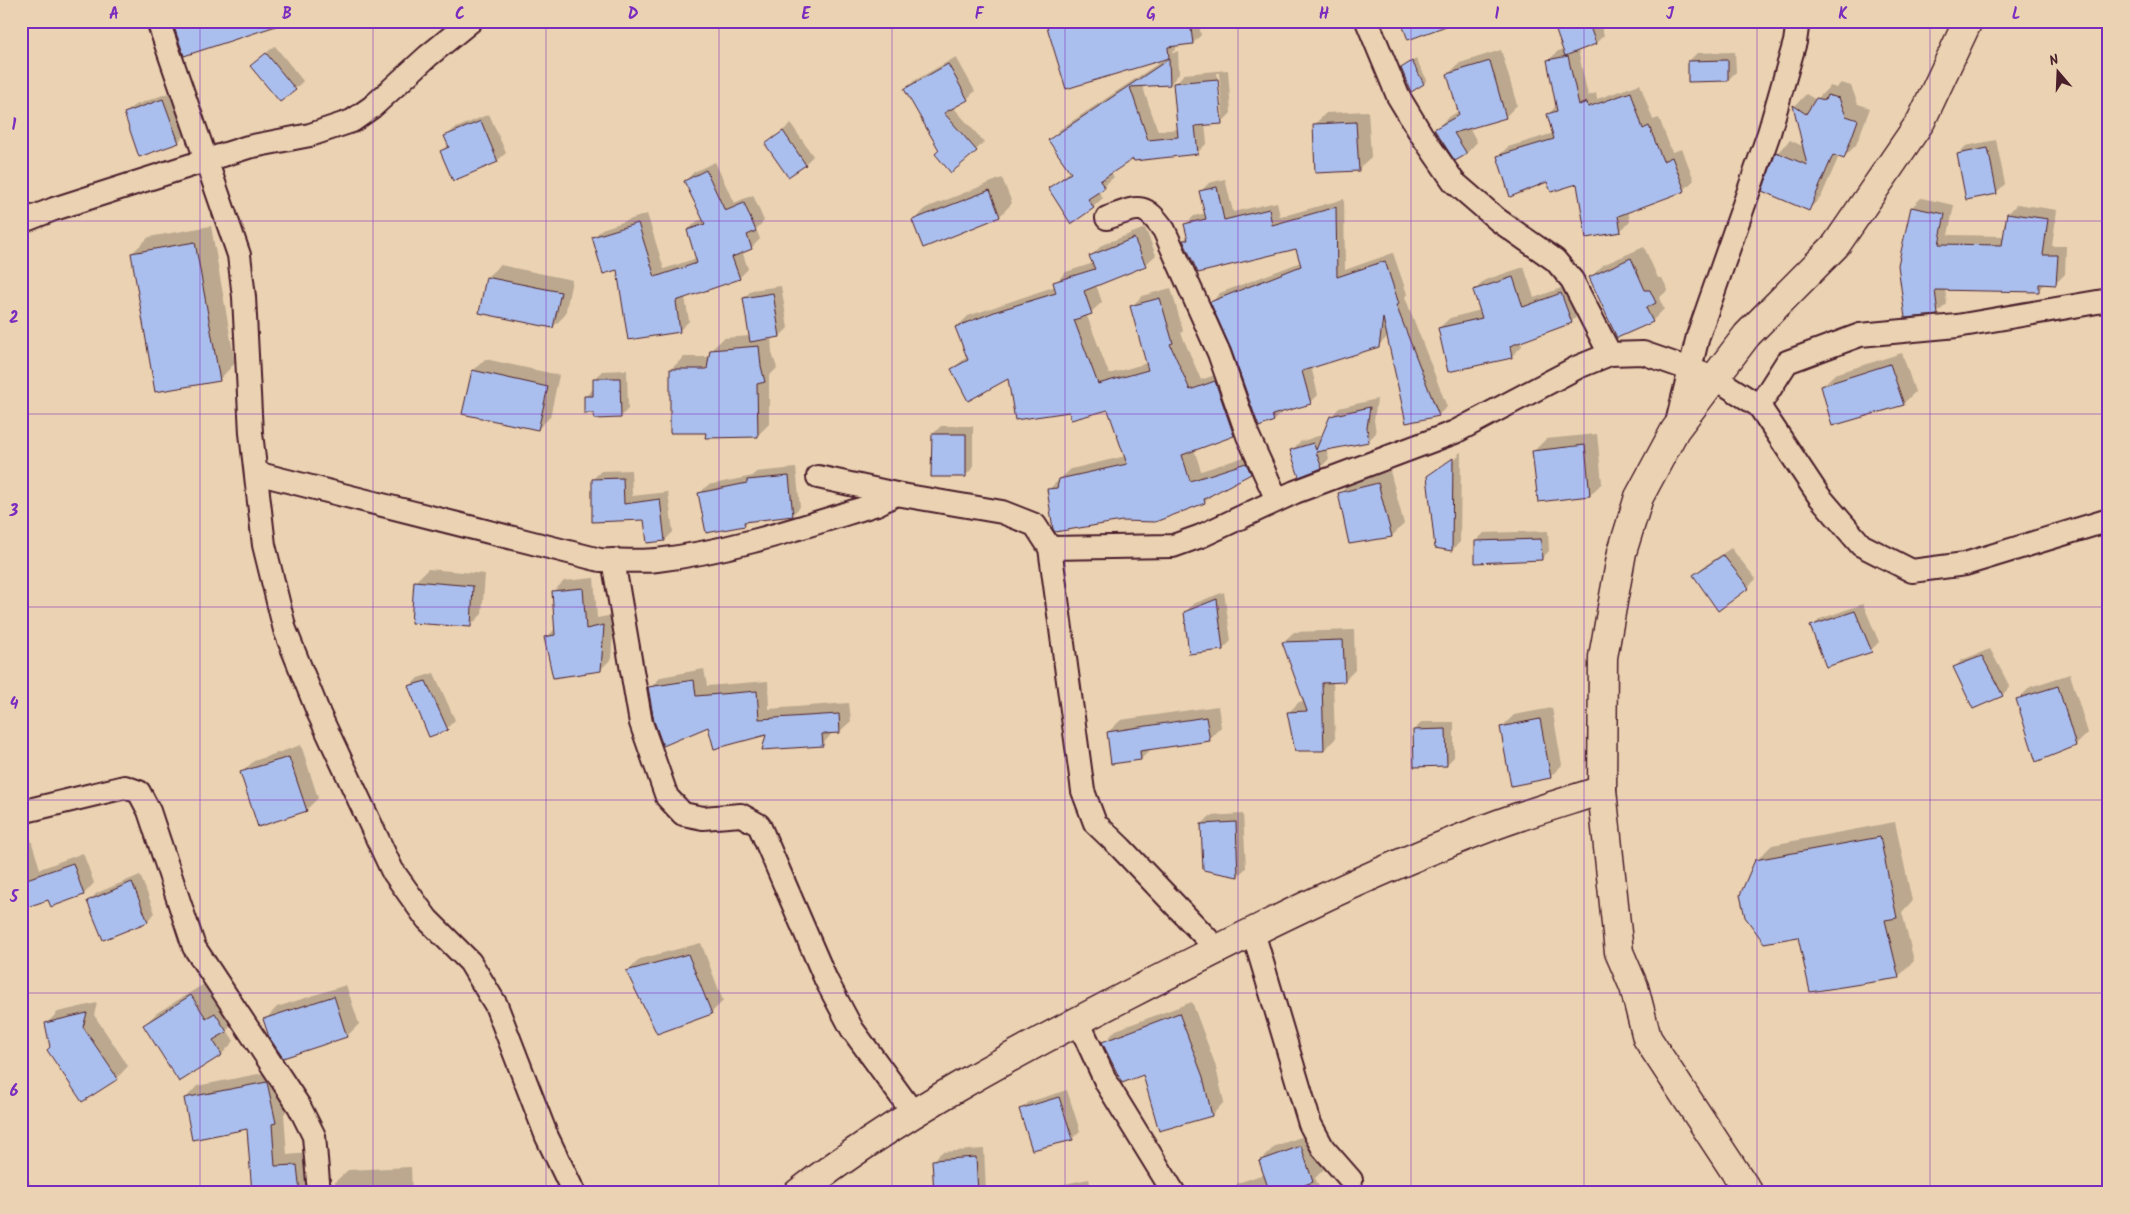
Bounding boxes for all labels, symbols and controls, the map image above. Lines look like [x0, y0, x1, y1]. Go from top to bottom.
text: A [109, 2, 119, 27]
text: B [282, 2, 292, 27]
text: C [455, 2, 465, 27]
text: D [628, 2, 639, 27]
text: E [802, 2, 812, 27]
text: F [975, 2, 985, 27]
text: G [1146, 2, 1156, 27]
text: H [1319, 2, 1329, 27]
text: I [1495, 2, 1500, 27]
text: J [1666, 2, 1675, 27]
text: K [1838, 2, 1848, 27]
text: L [2012, 2, 2020, 27]
north arrow [2032, 48, 2082, 98]
text: N [2046, 49, 2062, 72]
text: 1 [12, 113, 17, 138]
text: 2 [9, 306, 19, 331]
text: 3 [9, 499, 19, 524]
text: 4 [10, 692, 19, 717]
text: 5 [9, 885, 20, 910]
text: 6 [10, 1079, 19, 1104]

